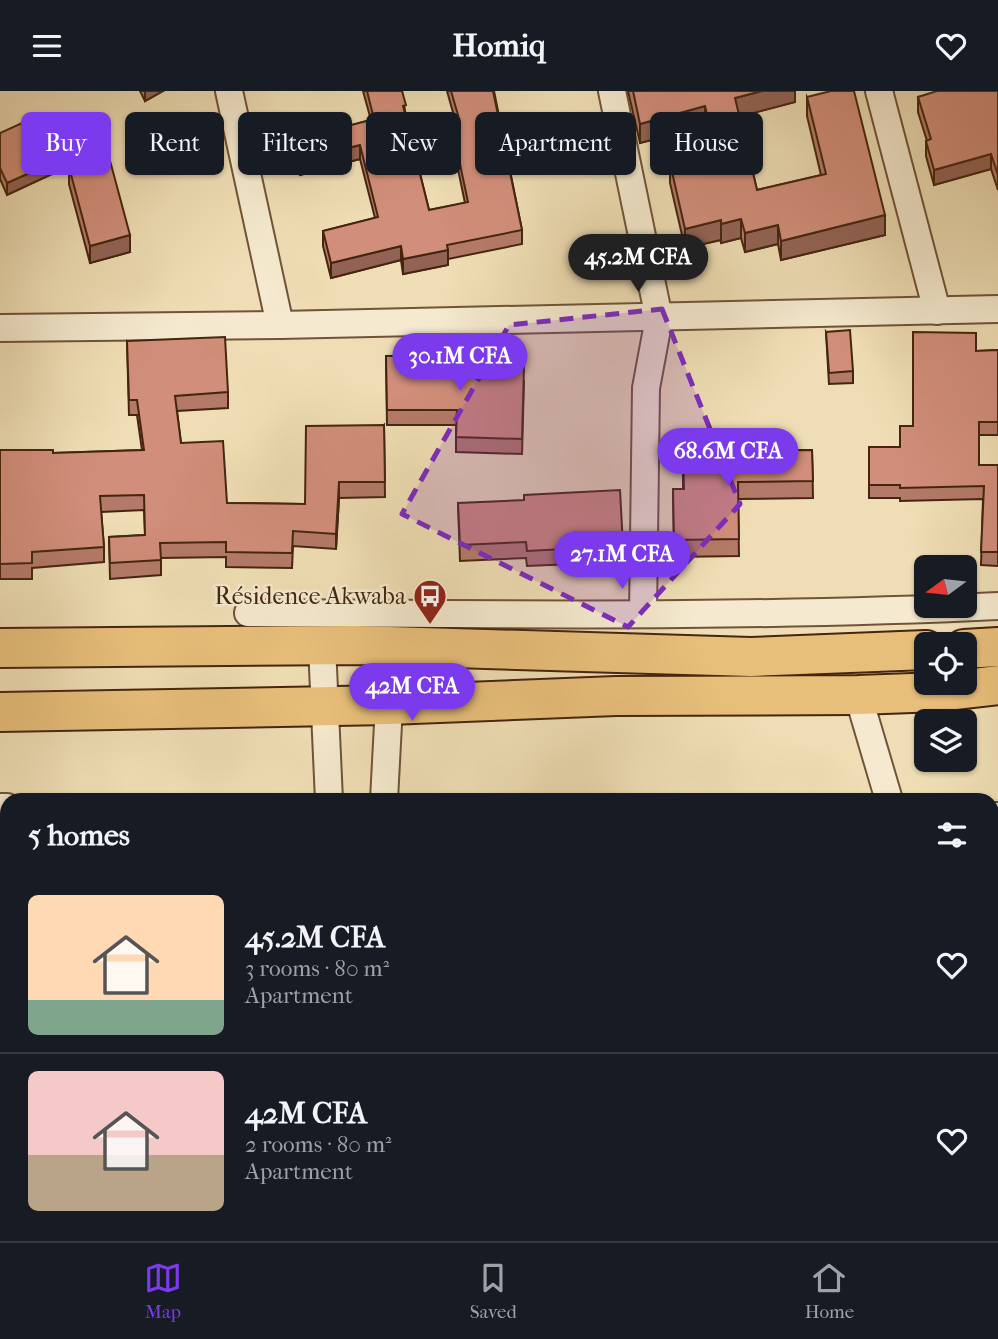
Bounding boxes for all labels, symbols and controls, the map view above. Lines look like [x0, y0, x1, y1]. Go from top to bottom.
icon: menu [28, 27, 66, 65]
text: Homiq [452, 27, 546, 64]
icon: heart [932, 27, 970, 65]
chip: Buy [21, 112, 111, 175]
chip: Rent [125, 112, 224, 175]
chip: Filters [238, 112, 352, 175]
chip: New [366, 112, 461, 175]
chip: Apartment [475, 112, 636, 175]
chip: House [650, 112, 763, 175]
pin: 45.2M CFA [558, 235, 718, 294]
text: 45.2M CFA [584, 243, 692, 270]
pin: 30.1M CFA [380, 334, 540, 393]
text: 30.1M CFA [408, 342, 512, 369]
pin: 68.6M CFA [648, 429, 808, 488]
text: 68.6M CFA [673, 437, 783, 464]
pin: 27.1M CFA [542, 531, 702, 591]
text: 27.1M CFA [570, 540, 674, 567]
north arrow [914, 555, 976, 618]
map controls [914, 555, 977, 772]
bus stop icon: Résidence Akwaba [411, 577, 449, 626]
place label: Résidence Akwaba [215, 582, 407, 610]
button: locate [914, 632, 977, 695]
pin: 42M CFA [347, 663, 477, 723]
text: 42M CFA [365, 672, 459, 699]
button: layers [914, 709, 977, 772]
icon: filters [933, 816, 971, 854]
text: 5 homes [28, 818, 130, 853]
text: 45.2M CFA [245, 920, 385, 955]
icon: home [84, 923, 168, 1007]
icon: heart [933, 946, 971, 984]
text: 3 rooms · 80 m² [245, 955, 389, 982]
text: Apartment [245, 982, 353, 1009]
text: 42M CFA [245, 1096, 367, 1131]
icon: home [84, 1099, 168, 1183]
icon: heart [933, 1122, 971, 1160]
text: 2 rooms · 80 m² [245, 1131, 392, 1158]
text: Apartment [245, 1158, 353, 1185]
tab: Map [144, 1259, 182, 1323]
tab: Saved [470, 1259, 517, 1323]
tab: Home [805, 1259, 854, 1323]

